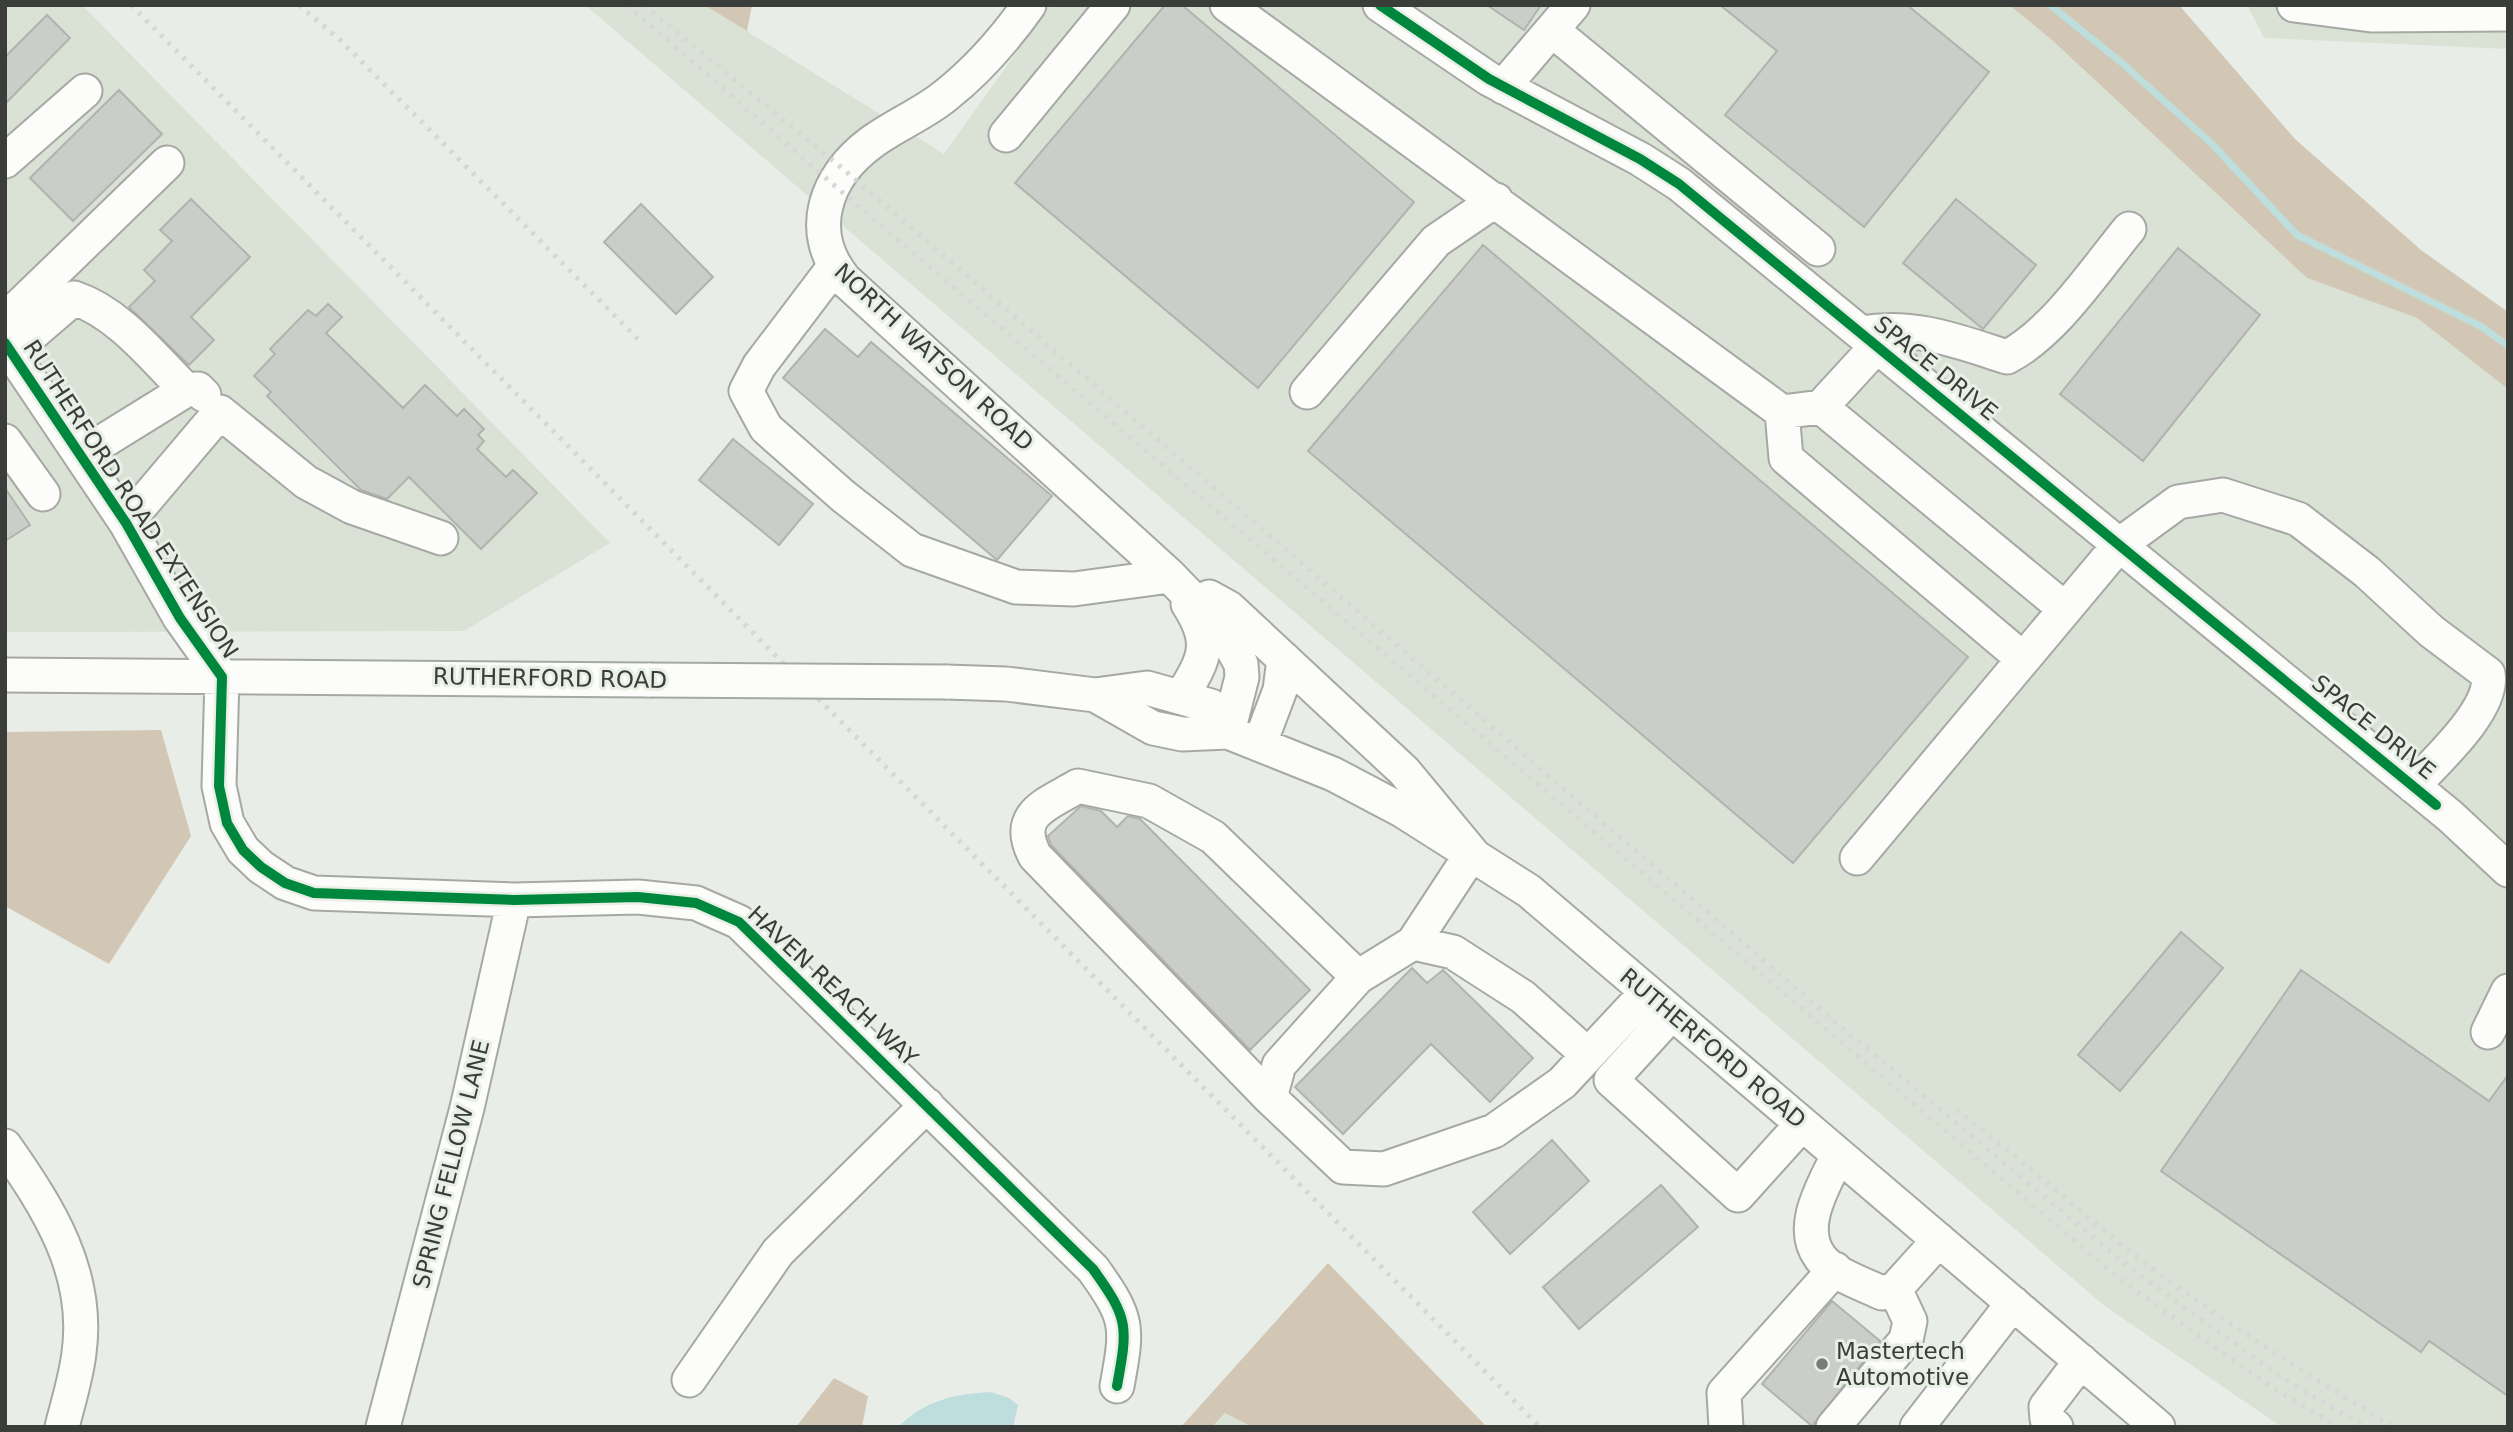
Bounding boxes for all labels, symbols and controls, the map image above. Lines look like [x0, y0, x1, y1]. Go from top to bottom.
street label: NORTH WATSON ROAD [829, 258, 1039, 456]
street label: SPACE DRIVE [1869, 310, 2003, 426]
street label: RUTHERFORD ROAD EXTENSION [18, 335, 244, 663]
street label: RUTHERFORD ROAD [433, 663, 667, 693]
street label: SPACE DRIVE [2307, 669, 2441, 785]
street label: HAVEN REACH WAY [743, 901, 924, 1072]
street label: RUTHERFORD ROAD [1615, 963, 1811, 1133]
street label: SPRING FELLOW LANE [408, 1037, 494, 1291]
place label: Mastertech Automotive [1836, 1338, 1969, 1390]
marker: Mastertech Automotive [1814, 1356, 1830, 1372]

